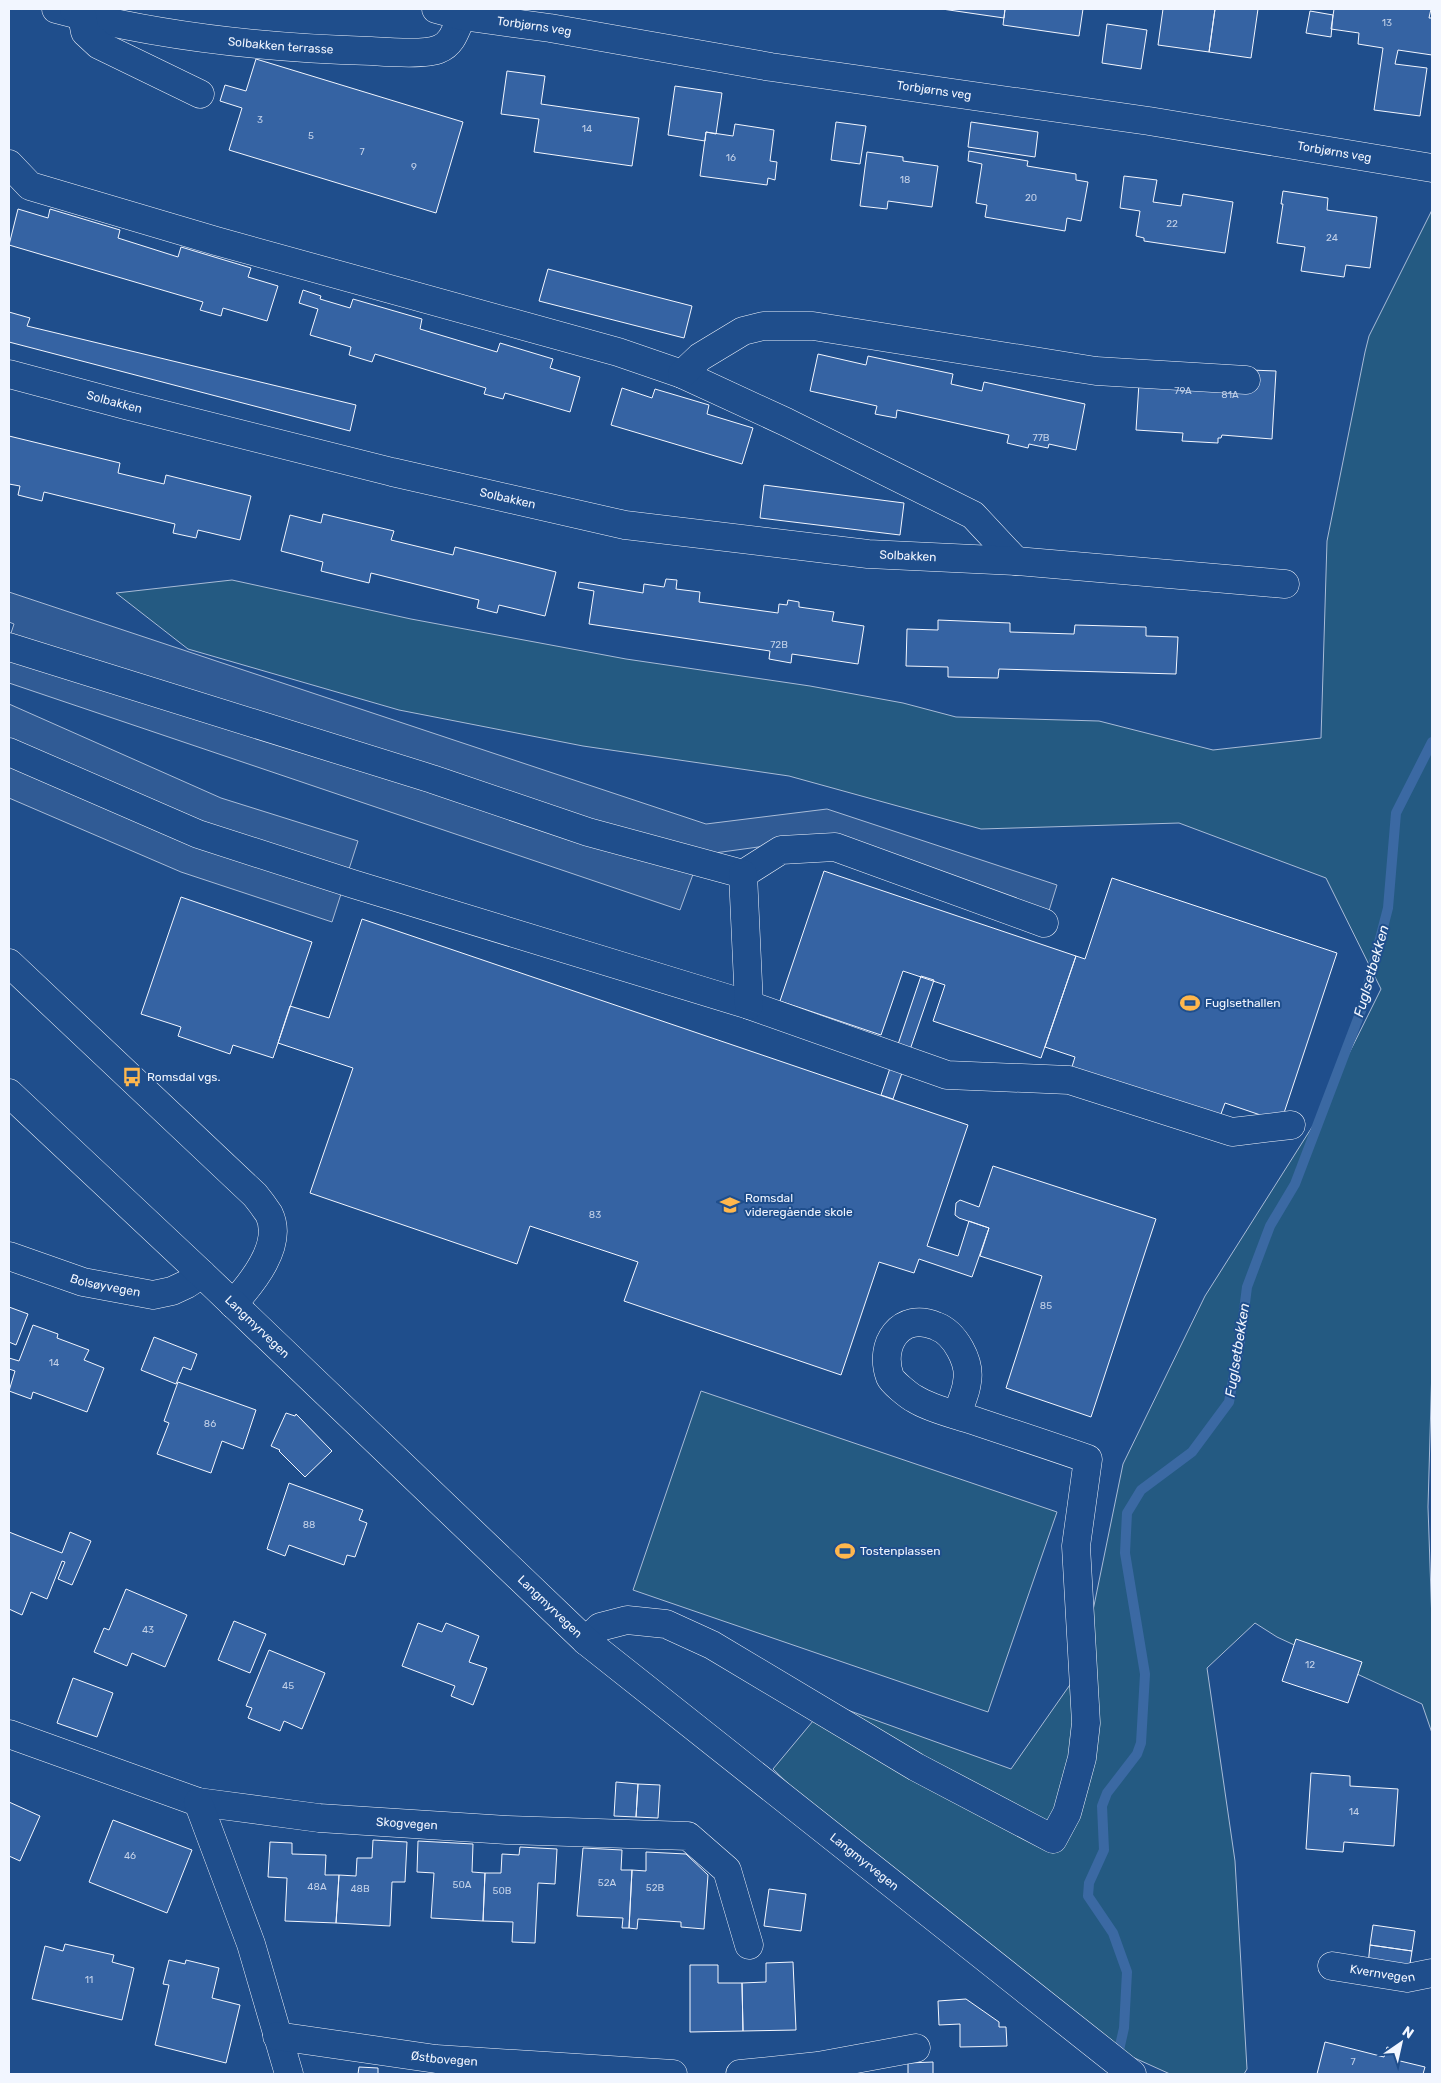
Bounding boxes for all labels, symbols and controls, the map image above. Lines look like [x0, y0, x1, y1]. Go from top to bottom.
street label: Torbjørns veg [496, 14, 573, 39]
house number: 13 [1382, 17, 1392, 29]
street label: Solbakken terrasse [227, 34, 334, 57]
street label: Torbjørns veg [896, 78, 972, 103]
house number: 3 [257, 114, 263, 126]
house number: 14 [582, 123, 592, 135]
house number: 5 [308, 130, 314, 142]
street label: Torbjørns veg [1296, 139, 1373, 165]
house number: 7 [359, 146, 365, 158]
house number: 16 [726, 152, 736, 164]
house number: 9 [411, 161, 417, 173]
house number: 18 [900, 174, 910, 186]
house number: 20 [1025, 192, 1037, 204]
house number: 22 [1166, 218, 1178, 230]
house number: 24 [1326, 232, 1338, 244]
house number: 79A [1174, 385, 1192, 397]
street label: Solbakken [85, 388, 144, 416]
house number: 81A [1221, 389, 1239, 401]
house number: 77B [1033, 432, 1050, 444]
street label: Solbakken [478, 485, 537, 511]
street label: Solbakken [879, 548, 937, 564]
house number: 72B [770, 639, 788, 651]
water label: Fuglsetbekken [1350, 923, 1393, 1019]
sports icon: Fuglsethallen [1179, 992, 1201, 1014]
place label: Fuglsethallen [1205, 996, 1280, 1010]
bus stop icon: Romsdal vgs. [121, 1066, 143, 1088]
place label: Romsdal vgs. [147, 1070, 221, 1084]
place label: Romsdal videregående skole [745, 1191, 853, 1219]
school or university icon: Romsdal videregående skole [719, 1194, 741, 1216]
house number: 83 [589, 1209, 601, 1221]
street label: Bolsøyvegen [68, 1271, 142, 1300]
street label: Langmyrvegen [222, 1293, 292, 1361]
house number: 85 [1040, 1300, 1052, 1312]
water label: Fuglsetbekken [1222, 1302, 1253, 1398]
house number: 14 [49, 1357, 59, 1369]
house number: 86 [204, 1418, 216, 1430]
house number: 88 [303, 1519, 315, 1531]
sports icon: Tostenplassen [834, 1540, 856, 1562]
place label: Tostenplassen [860, 1544, 940, 1558]
street label: Langmyrvegen [515, 1573, 585, 1641]
house number: 43 [142, 1624, 154, 1636]
house number: 12 [1305, 1659, 1315, 1671]
house number: 45 [282, 1680, 294, 1692]
house number: 14 [1349, 1806, 1359, 1818]
street label: Skogvegen [376, 1815, 438, 1833]
street label: Langmyrvegen [827, 1830, 902, 1893]
house number: 46 [124, 1850, 136, 1862]
house number: 52A [598, 1877, 617, 1889]
house number: 50A [453, 1879, 472, 1891]
house number: 48A [307, 1881, 327, 1893]
house number: 52B [646, 1882, 665, 1894]
house number: 48B [350, 1883, 370, 1895]
house number: 50B [493, 1885, 512, 1897]
street label: Kvernvegen [1349, 1962, 1416, 1985]
house number: 11 [85, 1974, 93, 1986]
north arrow [1376, 2018, 1426, 2068]
text: N [1399, 2023, 1417, 2043]
street label: Østbovegen [410, 2048, 478, 2069]
house number: 7 [1350, 2056, 1356, 2068]

